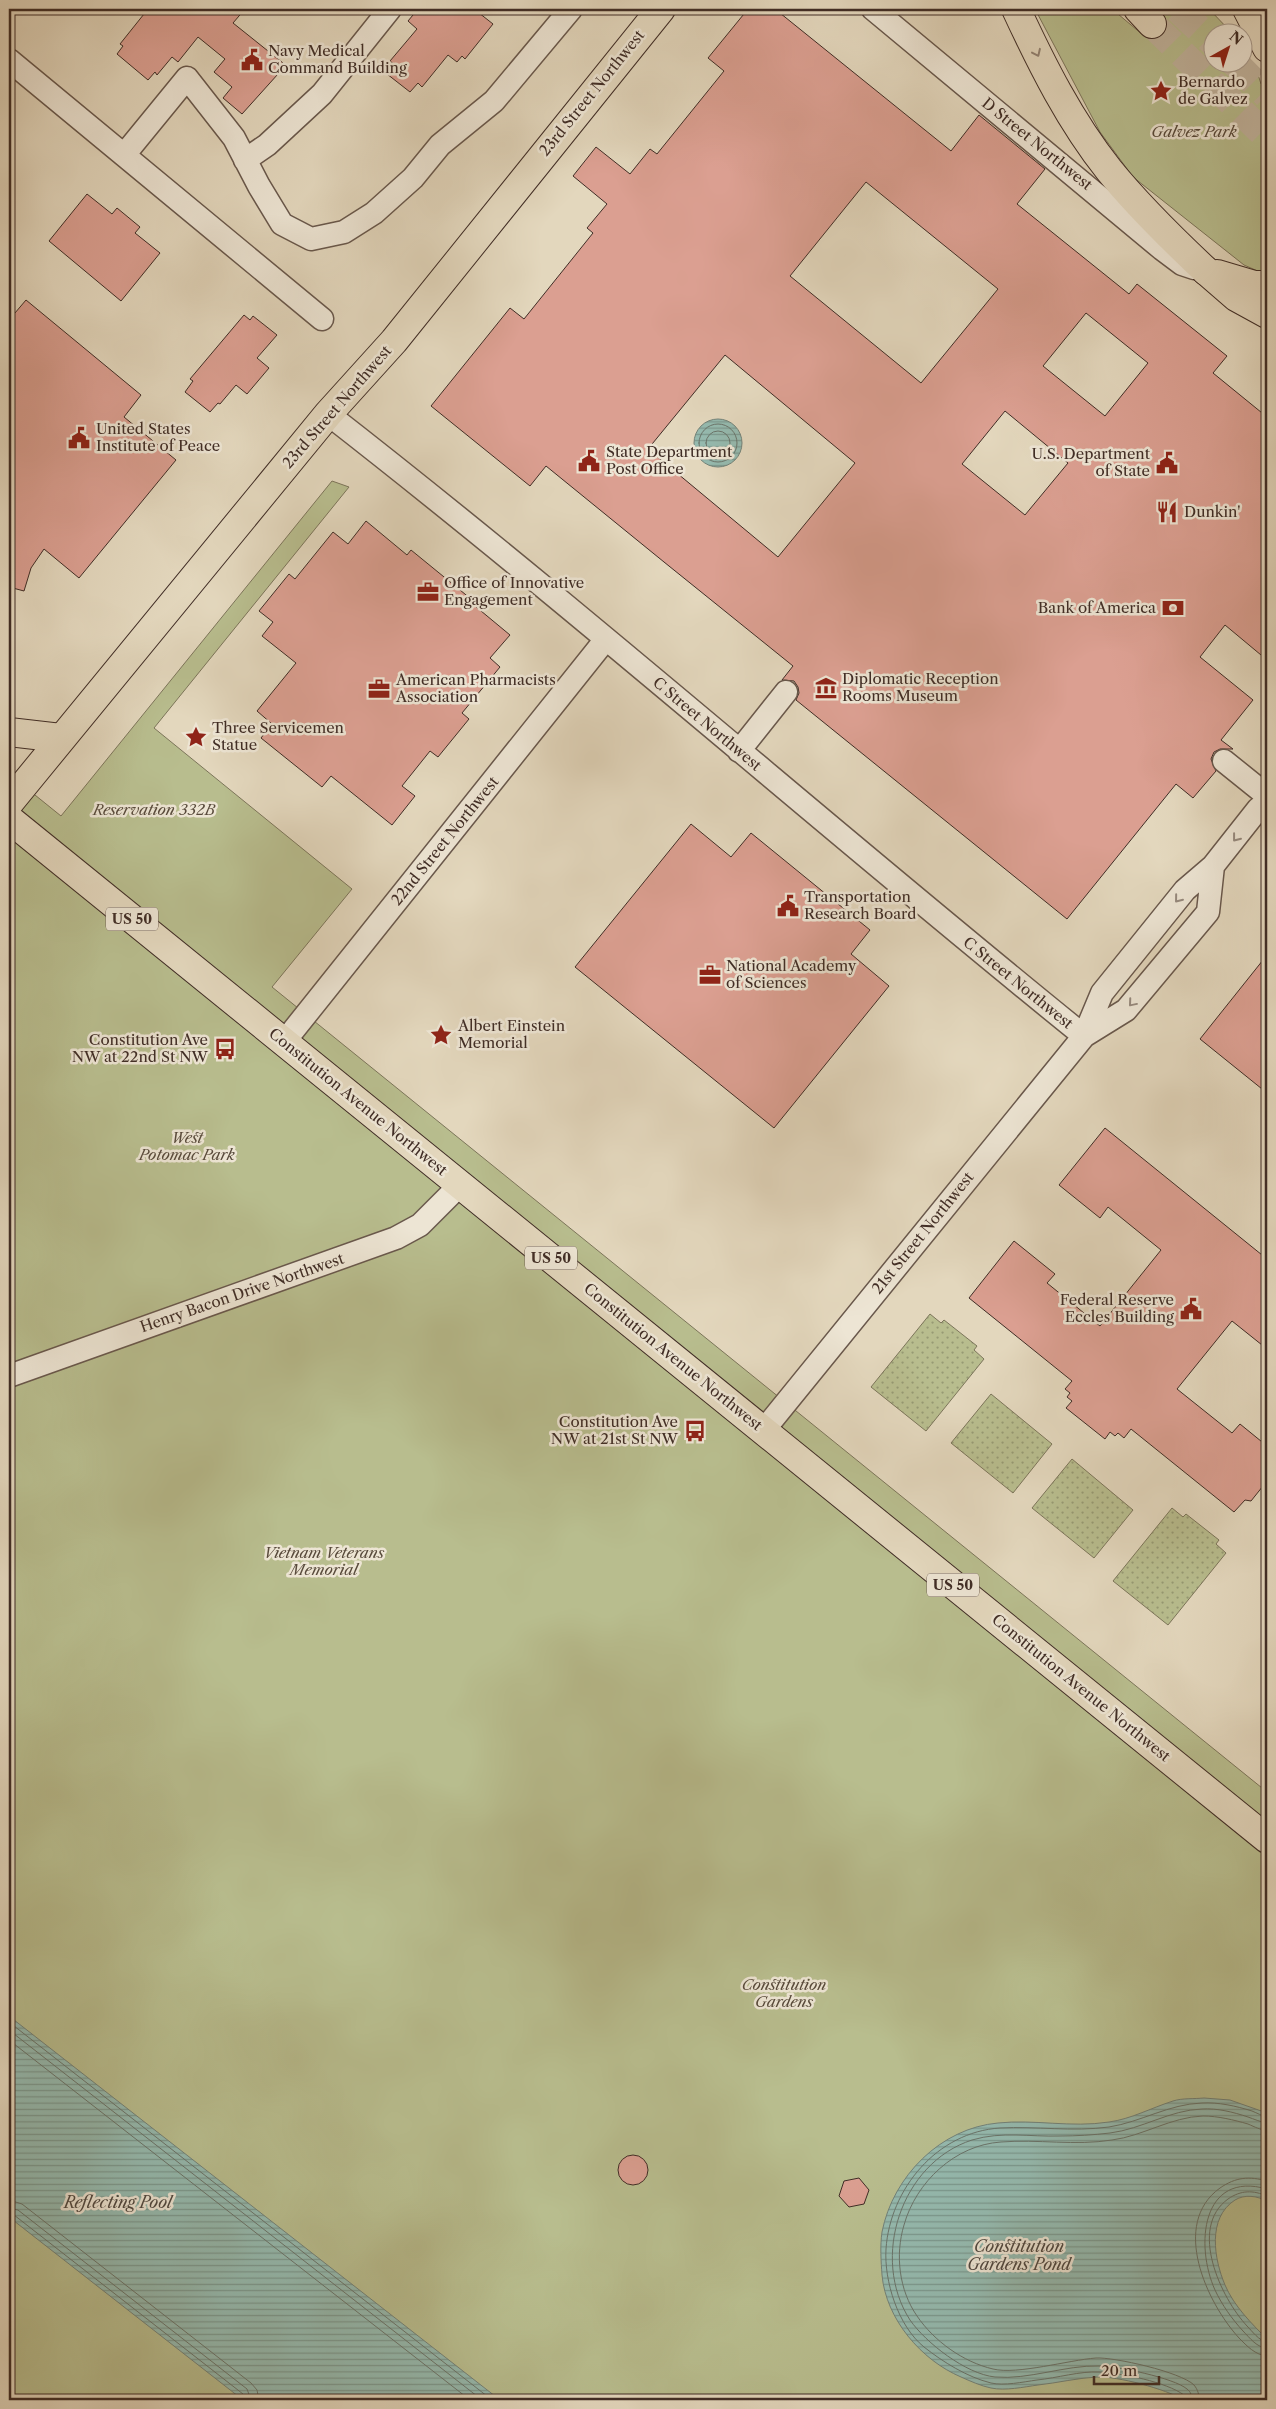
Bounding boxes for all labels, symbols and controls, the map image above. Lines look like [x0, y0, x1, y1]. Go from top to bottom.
north arrow [1204, 22, 1254, 72]
street label: 23rd Street Northwest [535, 25, 649, 160]
text: N [1226, 27, 1247, 49]
place label: Navy Medical Command Building [268, 41, 407, 77]
public building icon: Navy Medical Command Building [239, 47, 265, 73]
one-way arrow [1030, 48, 1041, 57]
place label: Bernardo de Galvez [1178, 72, 1248, 108]
place icon: Bernardo de Galvez [1148, 78, 1174, 104]
street label: D Street Northwest [978, 93, 1097, 194]
park label: Galvez Park [1151, 122, 1237, 141]
street label: 23rd Street Northwest [278, 341, 396, 472]
place label: United States Institute of Peace [96, 419, 220, 455]
public building icon: United States Institute of Peace [66, 425, 92, 451]
place label: State Department Post Office [606, 442, 733, 478]
place label: U.S. Department of State [1032, 444, 1151, 480]
public building icon: State Department Post Office [576, 448, 602, 474]
public building icon: U.S. Department of State [1154, 450, 1180, 476]
restaurant icon: Dunkin' [1154, 499, 1180, 525]
place label: Dunkin' [1184, 502, 1240, 521]
place label: Office of Innovative Engagement [444, 573, 584, 609]
office icon: Office of Innovative Engagement [415, 579, 441, 605]
bank icon: Bank of America [1160, 595, 1186, 621]
place label: Bank of America [1038, 598, 1156, 617]
place label: Diplomatic Reception Rooms Museum [842, 669, 999, 705]
place label: American Pharmacists Association [395, 670, 556, 706]
street label: C Street Northwest [649, 673, 766, 775]
museum icon: Diplomatic Reception Rooms Museum [813, 675, 839, 701]
office icon: American Pharmacists Association [366, 676, 392, 702]
place label: Three Servicemen Statue [212, 718, 345, 754]
place icon: Three Servicemen Statue [183, 724, 209, 750]
street label: 22nd Street Northwest [387, 772, 503, 909]
park label: Reservation 332B [92, 800, 216, 819]
one-way arrow [1233, 832, 1241, 841]
place label: Transportation Research Board [804, 887, 916, 923]
public building icon: Transportation Research Board [775, 893, 801, 919]
one-way arrow [1174, 894, 1183, 903]
road number: US 50 [106, 908, 158, 931]
street label: C Street Northwest [959, 932, 1078, 1033]
place label: National Academy of Sciences [726, 956, 857, 992]
office icon: National Academy of Sciences [697, 962, 723, 988]
one-way arrow [1130, 997, 1138, 1006]
place label: Albert Einstein Memorial [457, 1016, 566, 1052]
place icon: Albert Einstein Memorial [428, 1022, 454, 1048]
street label: Constitution Avenue Northwest [265, 1024, 452, 1180]
place label: Constitution Ave NW at 22nd St NW [72, 1030, 209, 1066]
bus stop icon: Constitution Ave NW at 22nd St NW [212, 1036, 238, 1062]
park label: West Potomac Park [138, 1128, 235, 1164]
street label: 21st Street Northwest [868, 1167, 978, 1297]
road number: US 50 [525, 1246, 577, 1270]
street label: Henry Bacon Drive Northwest [137, 1248, 347, 1336]
street label: Constitution Avenue Northwest [580, 1279, 767, 1435]
place label: Federal Reserve Eccles Building [1060, 1290, 1174, 1326]
public building icon: Federal Reserve Eccles Building [1178, 1296, 1204, 1322]
place label: Constitution Ave NW at 21st St NW [551, 1412, 679, 1448]
bus stop icon: Constitution Ave NW at 21st St NW [682, 1418, 708, 1444]
park label: Vietnam Veterans Memorial [264, 1543, 385, 1579]
road number: US 50 [927, 1574, 979, 1596]
street label: Constitution Avenue Northwest [988, 1610, 1175, 1766]
park label: Constitution Gardens [742, 1975, 826, 2011]
water label: Reflecting Pool [62, 2192, 174, 2212]
water label: Constitution Gardens Pond [967, 2236, 1072, 2274]
scale bar [1094, 2354, 1158, 2386]
text: 20 m [1101, 2361, 1137, 2380]

